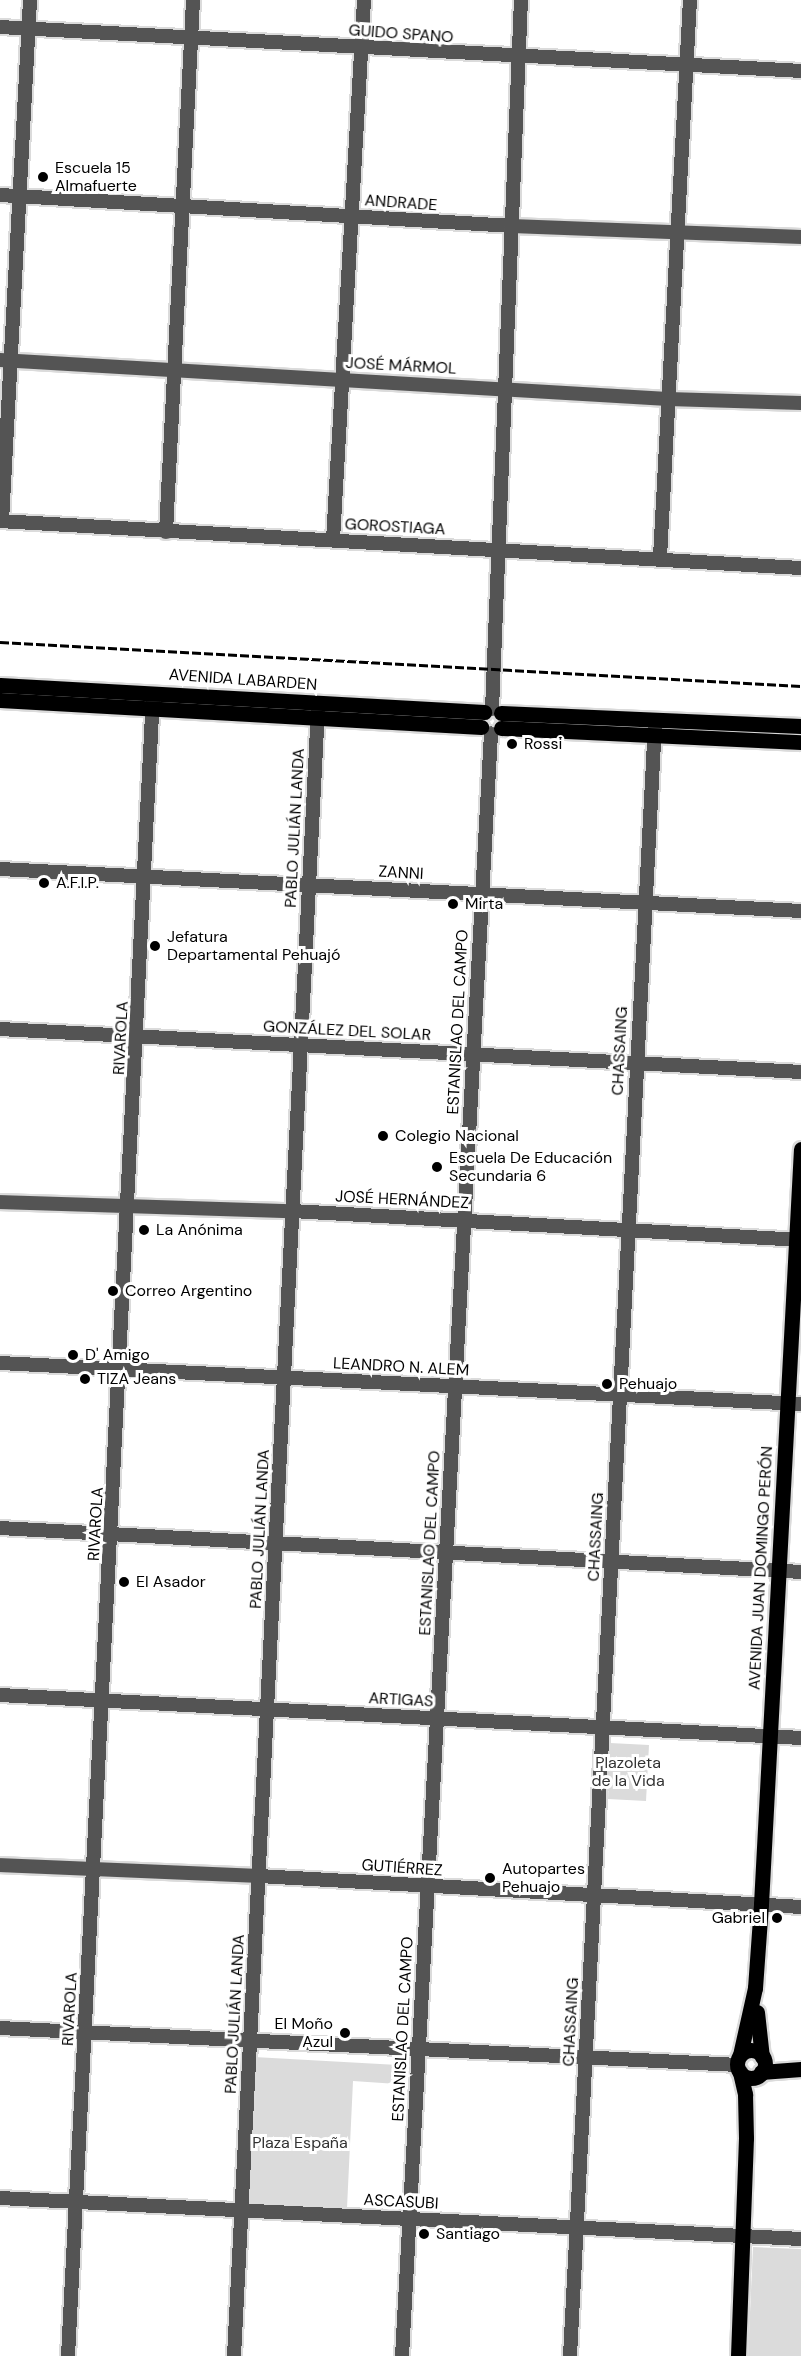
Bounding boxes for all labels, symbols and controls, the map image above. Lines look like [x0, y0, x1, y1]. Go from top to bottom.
street label: GUIDO SPANO [348, 21, 454, 47]
place label: Escuela 15 Almafuerte [55, 158, 137, 196]
marker: Escuela 15 Almafuerte [36, 170, 50, 184]
street label: ANDRADE [364, 191, 438, 215]
street label: JOSÉ MÁRMOL [345, 354, 457, 378]
street label: GOROSTIAGA [344, 515, 446, 539]
street label: AVENIDA LABARDEN [168, 665, 318, 695]
place label: Rossi [524, 734, 562, 754]
marker: Rossi [505, 737, 519, 751]
street label: PABLO JULIÁN LANDA [281, 748, 309, 908]
street label: ZANNI [378, 862, 424, 884]
place label: A.F.I.P. [56, 873, 99, 893]
marker: A.F.I.P. [37, 876, 51, 890]
place label: Mirta [465, 894, 503, 914]
marker: Mirta [446, 897, 460, 911]
place label: Jefatura Departamental Pehuajó [167, 927, 340, 965]
street label: ESTANISLAO DEL CAMPO [444, 929, 472, 1115]
marker: Jefatura Departamental Pehuajó [148, 939, 162, 953]
street label: RIVAROLA [109, 1001, 133, 1075]
street label: CHASSAING [608, 1006, 632, 1096]
street label: GONZÁLEZ DEL SOLAR [263, 1017, 431, 1045]
place label: Colegio Nacional [395, 1126, 519, 1146]
marker: Colegio Nacional [376, 1129, 390, 1143]
place label: Escuela De Educación Secundaria 6 [449, 1148, 612, 1186]
marker: Escuela De Educación Secundaria 6 [430, 1160, 444, 1174]
street label: JOSÉ HERNÁNDEZ [335, 1187, 469, 1213]
place label: La Anónima [156, 1220, 243, 1240]
marker: La Anónima [137, 1223, 151, 1237]
place label: Correo Argentino [125, 1281, 252, 1301]
marker: Correo Argentino [106, 1284, 120, 1298]
place label: D' Amigo [85, 1345, 150, 1365]
marker: D' Amigo [66, 1348, 80, 1362]
street label: LEANDRO N. ALEM [332, 1354, 470, 1380]
place label: TIZA Jeans [97, 1369, 176, 1389]
marker: TIZA Jeans [78, 1372, 92, 1386]
place label: Pehuajo [619, 1374, 677, 1394]
marker: Pehuajo [600, 1377, 614, 1391]
street label: AVENIDA JUAN DOMINGO PERÓN [745, 1445, 777, 1691]
street label: PABLO JULIÁN LANDA [246, 1449, 274, 1609]
street label: ESTANISLAO DEL CAMPO [416, 1450, 444, 1636]
street label: RIVAROLA [84, 1487, 108, 1561]
street label: CHASSAING [584, 1492, 608, 1582]
place label: El Asador [136, 1572, 206, 1592]
marker: El Asador [117, 1575, 131, 1589]
street label: ARTIGAS [368, 1689, 434, 1711]
park label: Plazoleta de la Vida [591, 1753, 665, 1791]
street label: GUTIÉRREZ [361, 1856, 443, 1880]
place label: Autopartes Pehuajo [502, 1859, 585, 1897]
marker: Autopartes Pehuajo [483, 1871, 497, 1885]
place label: Gabriel [712, 1908, 765, 1928]
marker: Gabriel [770, 1911, 784, 1925]
street label: PABLO JULIÁN LANDA [221, 1934, 249, 2094]
street label: ESTANISLAO DEL CAMPO [389, 1936, 417, 2122]
street label: RIVAROLA [58, 1972, 82, 2046]
street label: CHASSAING [559, 1977, 583, 2067]
place label: El Moño Azul [275, 2014, 333, 2052]
marker: El Moño Azul [338, 2026, 352, 2040]
park label: Plaza España [252, 2133, 348, 2153]
street label: ASCASUBI [363, 2190, 439, 2214]
place label: Santiago [436, 2224, 500, 2244]
marker: Santiago [417, 2227, 431, 2241]

